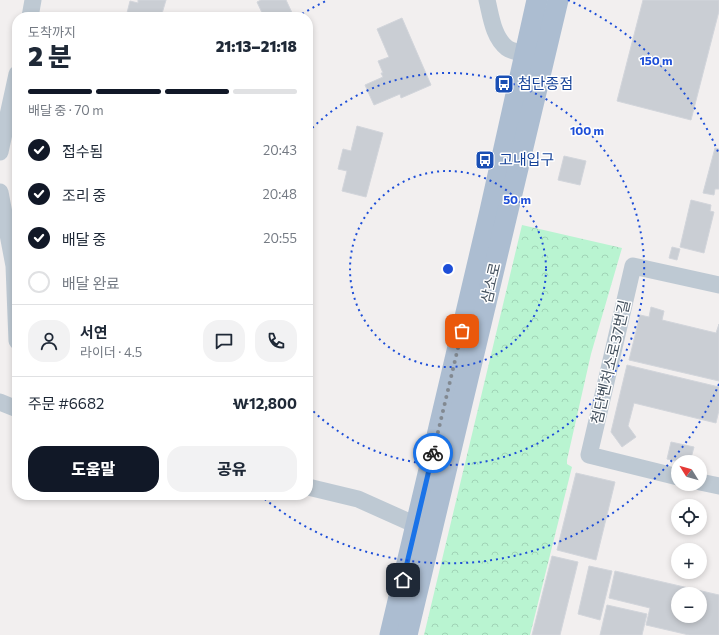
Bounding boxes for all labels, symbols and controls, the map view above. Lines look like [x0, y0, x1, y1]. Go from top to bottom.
text: 도착까지 [28, 24, 76, 40]
text: 21:13–21:18 [216, 37, 297, 55]
text: 2 분 [28, 40, 72, 71]
text: 150 m [639, 53, 673, 67]
bus stop icon: 첨단종점 [493, 73, 515, 95]
place label: 첨단종점 [518, 74, 573, 92]
text: 배달 중 · 70 m [28, 102, 104, 118]
text: 100 m [570, 123, 604, 137]
icon: check [28, 139, 50, 161]
text: 접수됨 [62, 142, 103, 160]
text: 20:43 [263, 142, 297, 158]
bus stop icon: 고내입구 [474, 149, 496, 171]
place label: 고내입구 [499, 150, 554, 168]
icon: check [28, 183, 50, 205]
text: 조리 중 [62, 186, 106, 204]
text: 20:48 [263, 186, 297, 202]
text: 50 m [503, 192, 531, 206]
icon: check [28, 227, 50, 249]
text: 배달 중 [62, 230, 106, 248]
text: 20:55 [263, 230, 297, 246]
street label: 삼소로 [477, 261, 503, 305]
centre of rings [441, 262, 455, 276]
text: 배달 완료 [62, 274, 120, 292]
street label: 첨단벤처소로37번길 [587, 298, 633, 426]
pin [445, 314, 479, 348]
button: person [28, 320, 70, 362]
button: chat [203, 320, 245, 362]
button: phone [255, 320, 297, 362]
icon: bag [451, 320, 473, 342]
text: 서연 [80, 323, 108, 341]
text: 라이더 · 4.5 [80, 344, 142, 360]
text: 주문 #6682 [28, 394, 104, 412]
text: ₩12,800 [233, 394, 297, 412]
courier [413, 433, 453, 473]
icon: bike [422, 442, 444, 464]
button: 도움말 [28, 446, 159, 492]
button: 공유 [167, 446, 297, 492]
north arrow [671, 455, 707, 491]
map controls [671, 455, 707, 623]
button: locate [671, 499, 707, 535]
button: + [671, 543, 707, 579]
pin [386, 563, 420, 597]
icon: home [392, 569, 414, 591]
button: − [671, 587, 707, 623]

